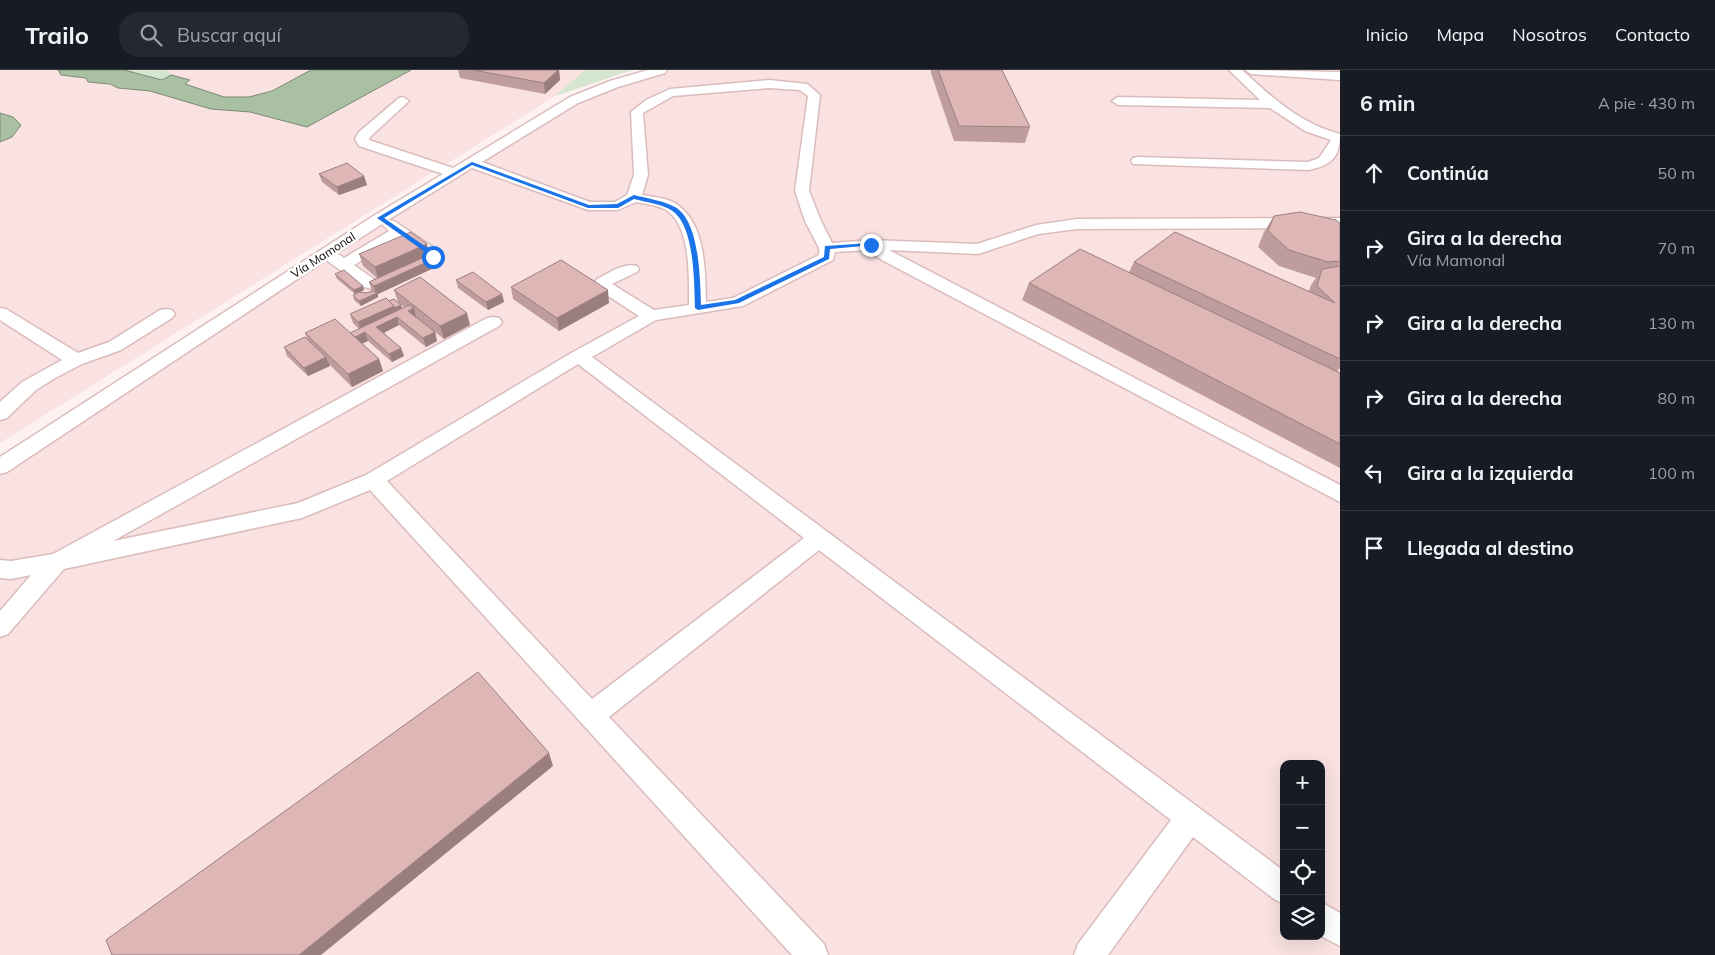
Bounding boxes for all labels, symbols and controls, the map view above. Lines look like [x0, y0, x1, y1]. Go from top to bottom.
search box [119, 12, 469, 57]
text: Trailo [25, 20, 89, 50]
icon: search [137, 21, 165, 49]
text: Buscar aquí [177, 23, 281, 47]
text: Inicio [1365, 23, 1408, 46]
text: Mapa [1436, 23, 1484, 46]
text: Nosotros [1512, 23, 1587, 46]
text: Contacto [1615, 23, 1690, 46]
text: 6 min [1360, 90, 1415, 116]
text: A pie · 430 m [1598, 93, 1695, 113]
icon: ahead [1360, 159, 1388, 187]
text: Continúa [1407, 161, 1489, 185]
text: 50 m [1658, 163, 1695, 183]
text: Gira a la derecha [1407, 226, 1562, 250]
street label: Vía Mamonal [288, 229, 358, 281]
route end [860, 234, 883, 257]
icon: right [1360, 234, 1388, 262]
text: 70 m [1658, 238, 1695, 258]
route start [422, 246, 445, 269]
text: Vía Mamonal [1407, 250, 1505, 270]
icon: right [1360, 309, 1388, 337]
text: Gira a la derecha [1407, 311, 1562, 335]
text: 130 m [1648, 313, 1695, 333]
icon: right [1360, 384, 1388, 412]
text: Gira a la derecha [1407, 386, 1562, 410]
text: 80 m [1658, 388, 1695, 408]
icon: left [1360, 459, 1388, 487]
text: Gira a la izquierda [1407, 461, 1573, 485]
text: 100 m [1648, 463, 1695, 483]
icon: arrive [1360, 534, 1388, 562]
text: Llegada al destino [1407, 536, 1574, 560]
map controls [1280, 760, 1325, 940]
button: + [1280, 760, 1325, 805]
button: − [1280, 805, 1325, 850]
button: locate [1280, 850, 1325, 895]
button: layers [1280, 895, 1325, 940]

